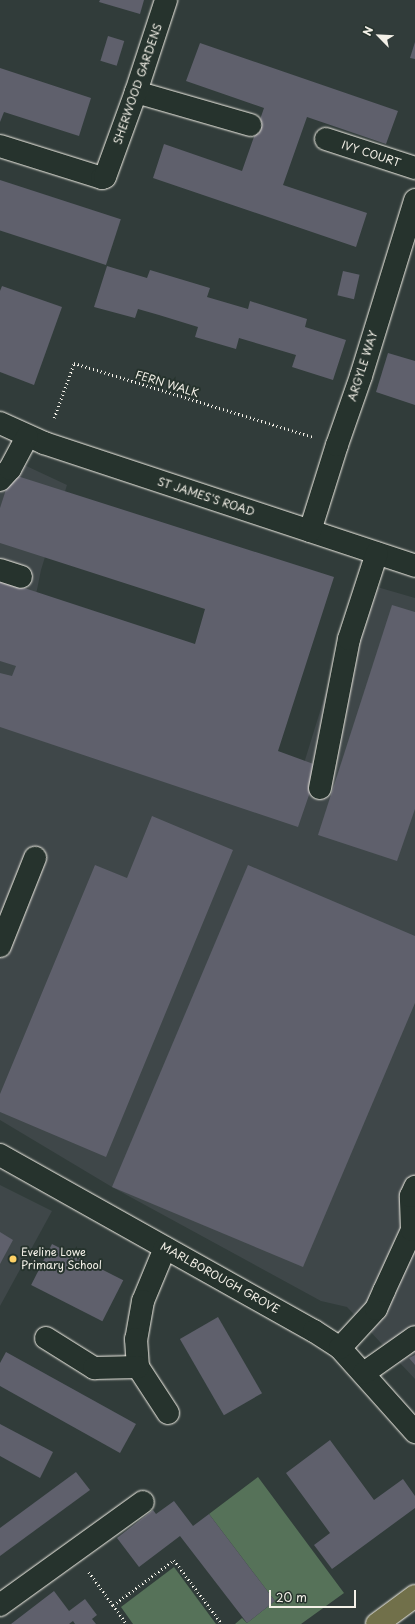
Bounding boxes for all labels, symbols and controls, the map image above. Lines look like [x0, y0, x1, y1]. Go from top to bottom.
north arrow [359, 16, 399, 56]
street label: SHERWOOD GARDENS [111, 22, 165, 146]
text: N [358, 23, 377, 38]
street label: IVY COURT [340, 138, 402, 170]
street label: ARGYLE WAY [345, 329, 381, 403]
street label: FERN WALK [133, 368, 201, 400]
street label: ST JAMES'S ROAD [155, 475, 257, 519]
street label: MARLBOROUGH GROVE [158, 1240, 282, 1316]
place label: Eveline Lowe Primary School [21, 1246, 102, 1272]
marker: Eveline Lowe Primary School [8, 1254, 18, 1264]
scale bar [271, 1582, 358, 1608]
text: 20 m [276, 1588, 307, 1606]

